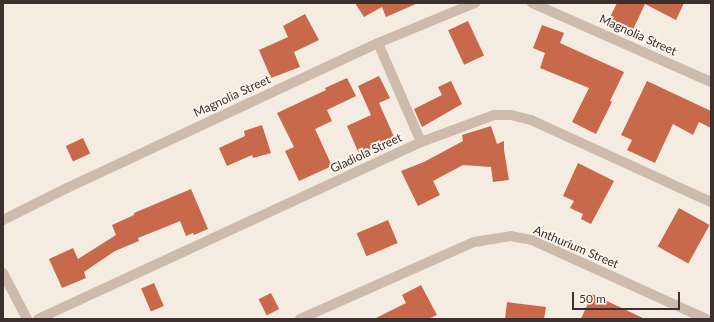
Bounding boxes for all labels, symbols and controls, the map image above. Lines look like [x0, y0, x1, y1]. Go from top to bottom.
street label: Magnolia Street [597, 12, 679, 58]
street label: Magnolia Street [191, 72, 273, 120]
street label: Gladiola Street [328, 130, 404, 176]
street label: Anthurium Street [531, 223, 621, 271]
scale bar [574, 284, 682, 310]
text: 50 m [579, 291, 606, 306]

